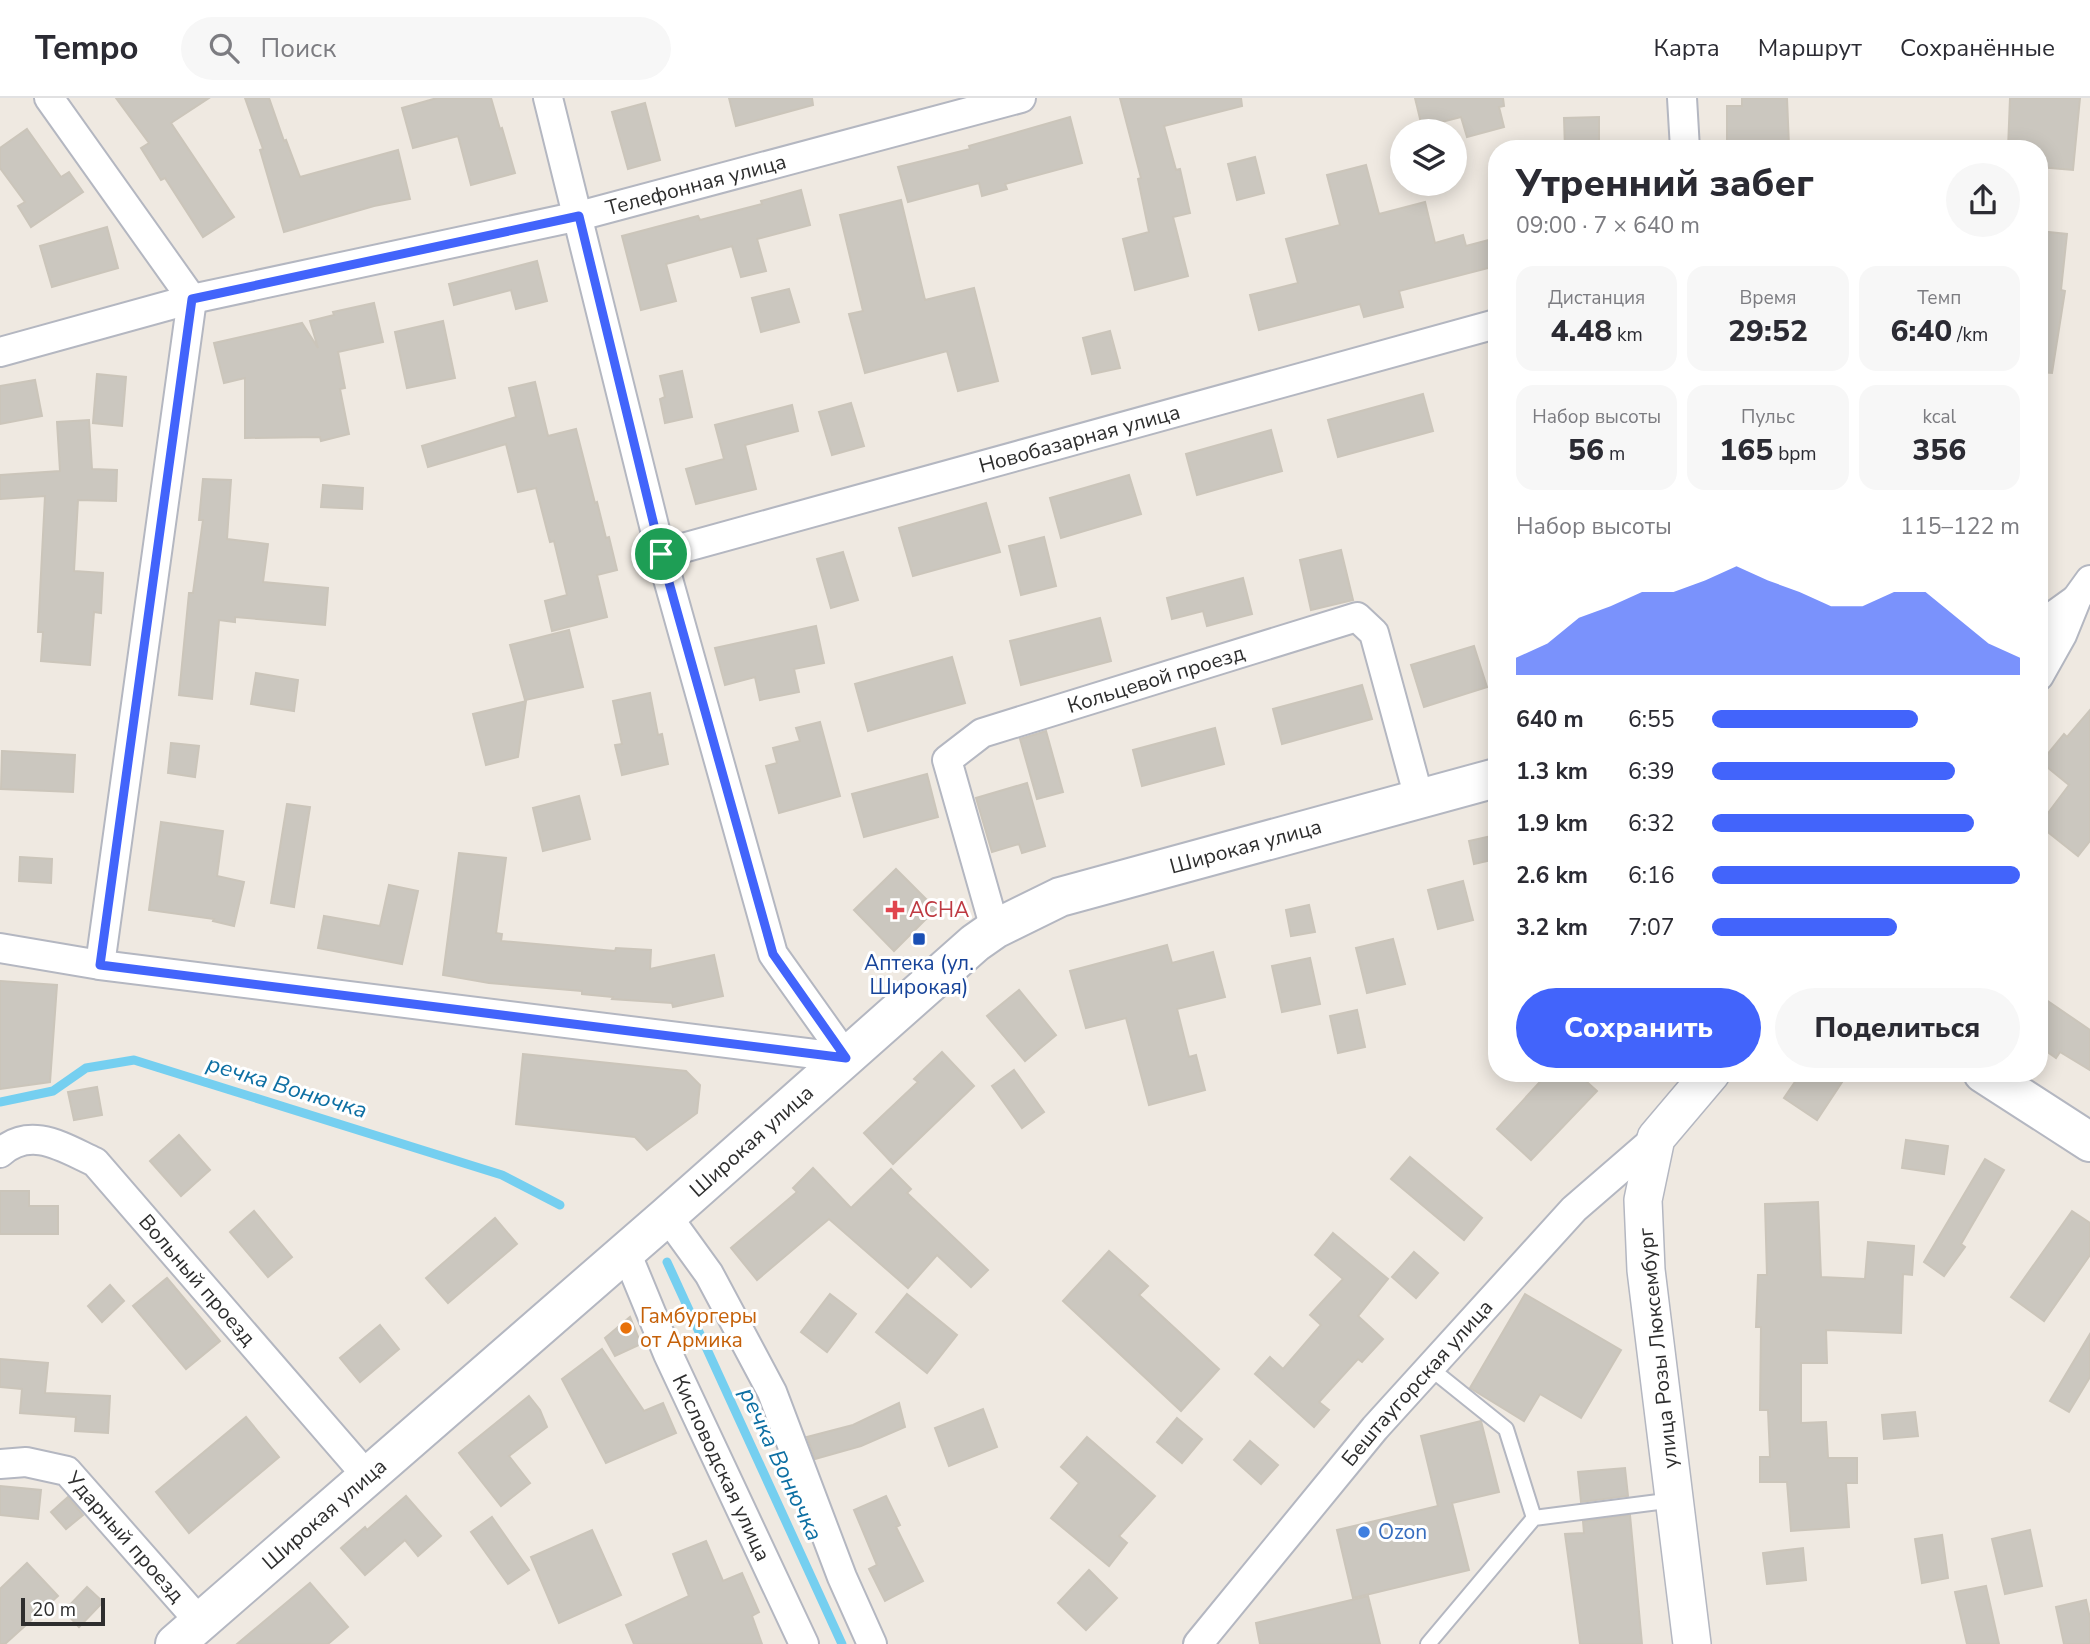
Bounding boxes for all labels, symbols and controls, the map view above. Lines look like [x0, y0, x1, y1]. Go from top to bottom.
search box [181, 17, 671, 80]
text: Tempo [35, 26, 139, 71]
icon: search [205, 29, 243, 67]
text: Поиск [261, 31, 336, 66]
text: Карта [1654, 32, 1720, 64]
text: Маршрут [1758, 32, 1862, 64]
text: Сохранённые [1900, 32, 2055, 64]
map controls [1390, 119, 1467, 196]
button: layers [1390, 119, 1467, 196]
street label: Телефонная улица [603, 147, 789, 222]
text: Утренний забег [1516, 158, 1814, 209]
button: share [1946, 163, 2020, 237]
text: 09:00 · 7 × 640 m [1516, 210, 1700, 241]
text: Дистанция [1548, 285, 1645, 311]
text: Время [1739, 285, 1797, 311]
text: Темп [1917, 285, 1961, 311]
text: 4.48 [1550, 311, 1612, 352]
text: 29:52 [1728, 311, 1808, 352]
text: 6:40 [1890, 311, 1952, 352]
text: km [1612, 322, 1643, 348]
text: /km [1952, 322, 1988, 348]
street label: Новобазарная улица [976, 398, 1183, 480]
text: Набор высоты [1532, 404, 1661, 430]
text: Пульс [1741, 404, 1795, 430]
text: kcal [1922, 404, 1956, 430]
text: 56 [1568, 430, 1604, 471]
text: 165 [1719, 430, 1773, 471]
text: 356 [1912, 430, 1966, 471]
text: m [1604, 441, 1625, 467]
text: bpm [1773, 441, 1817, 467]
text: Набор высоты [1516, 511, 1672, 542]
text: 115–122 m [1900, 511, 2020, 542]
pin [631, 524, 691, 584]
icon: arrive [642, 535, 680, 573]
street label: Кольцевой проезд [1064, 639, 1248, 720]
text: 640 m [1516, 704, 1584, 735]
text: 6:55 [1628, 704, 1675, 735]
text: 1.3 km [1516, 756, 1588, 787]
text: 6:39 [1628, 756, 1675, 787]
text: 1.9 km [1516, 808, 1588, 839]
text: 6:32 [1628, 808, 1675, 839]
street label: Широкая улица [1167, 812, 1325, 880]
text: 2.6 km [1516, 860, 1588, 891]
text: 6:16 [1628, 860, 1675, 891]
place label: АСНА [909, 896, 969, 924]
marker: АСНА [887, 902, 903, 918]
text: 3.2 km [1516, 912, 1588, 943]
text: 7:07 [1628, 912, 1675, 943]
marker: Аптека (ул. Широкая) [911, 931, 927, 947]
place label: Аптека (ул. Широкая) [864, 949, 974, 1001]
button: Сохранить [1516, 988, 1761, 1068]
button: Поделиться [1775, 988, 2020, 1068]
water label: речка Вонючка [203, 1048, 371, 1126]
street label: Широкая улица [684, 1079, 819, 1203]
street label: Вольный проезд [132, 1208, 262, 1352]
street label: улица Розы Люксембург [1631, 1226, 1685, 1470]
street label: Бештаугорская улица [1335, 1293, 1499, 1472]
place label: Гамбургеры от Армика [640, 1302, 757, 1354]
marker: Гамбургеры от Армика [618, 1320, 634, 1336]
street label: Кисловодская улица [666, 1370, 777, 1566]
water label: речка Вонючка [732, 1382, 830, 1546]
street label: Широкая улица [256, 1452, 393, 1576]
street label: Ударный проезд [59, 1465, 191, 1609]
place label: Ozon [1378, 1518, 1427, 1546]
marker: Ozon [1356, 1524, 1372, 1540]
scale bar [21, 1595, 105, 1627]
text: 20 m [32, 1597, 76, 1623]

